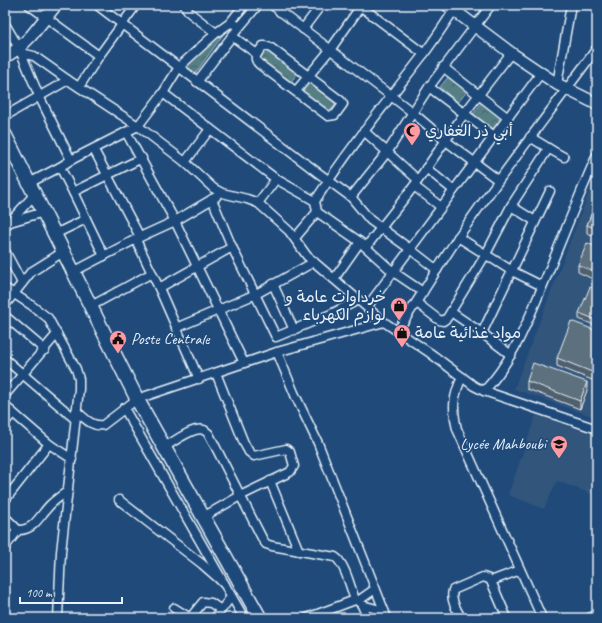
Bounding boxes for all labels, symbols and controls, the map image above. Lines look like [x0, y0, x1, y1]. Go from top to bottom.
mosque icon: أبي ذر الغفاري [402, 121, 422, 146]
place label: أبي ذر الغفاري [425, 121, 513, 145]
place label: خرداوات عامة و لوازم الكهرباء [283, 287, 386, 327]
shop icon: خرداوات عامة و لوازم الكهرباء [389, 296, 409, 321]
shop icon: مواد غذائية عامة [392, 323, 412, 348]
place label: مواد غذائية عامة [415, 323, 521, 343]
public building icon: Poste Centrale [108, 329, 128, 354]
place label: Poste Centrale [131, 329, 211, 349]
place label: Lycée Mahboubi [460, 434, 548, 454]
school or university icon: Lycée Mahboubi [549, 434, 569, 459]
scale bar [20, 579, 122, 605]
text: 100 m [26, 585, 53, 601]

